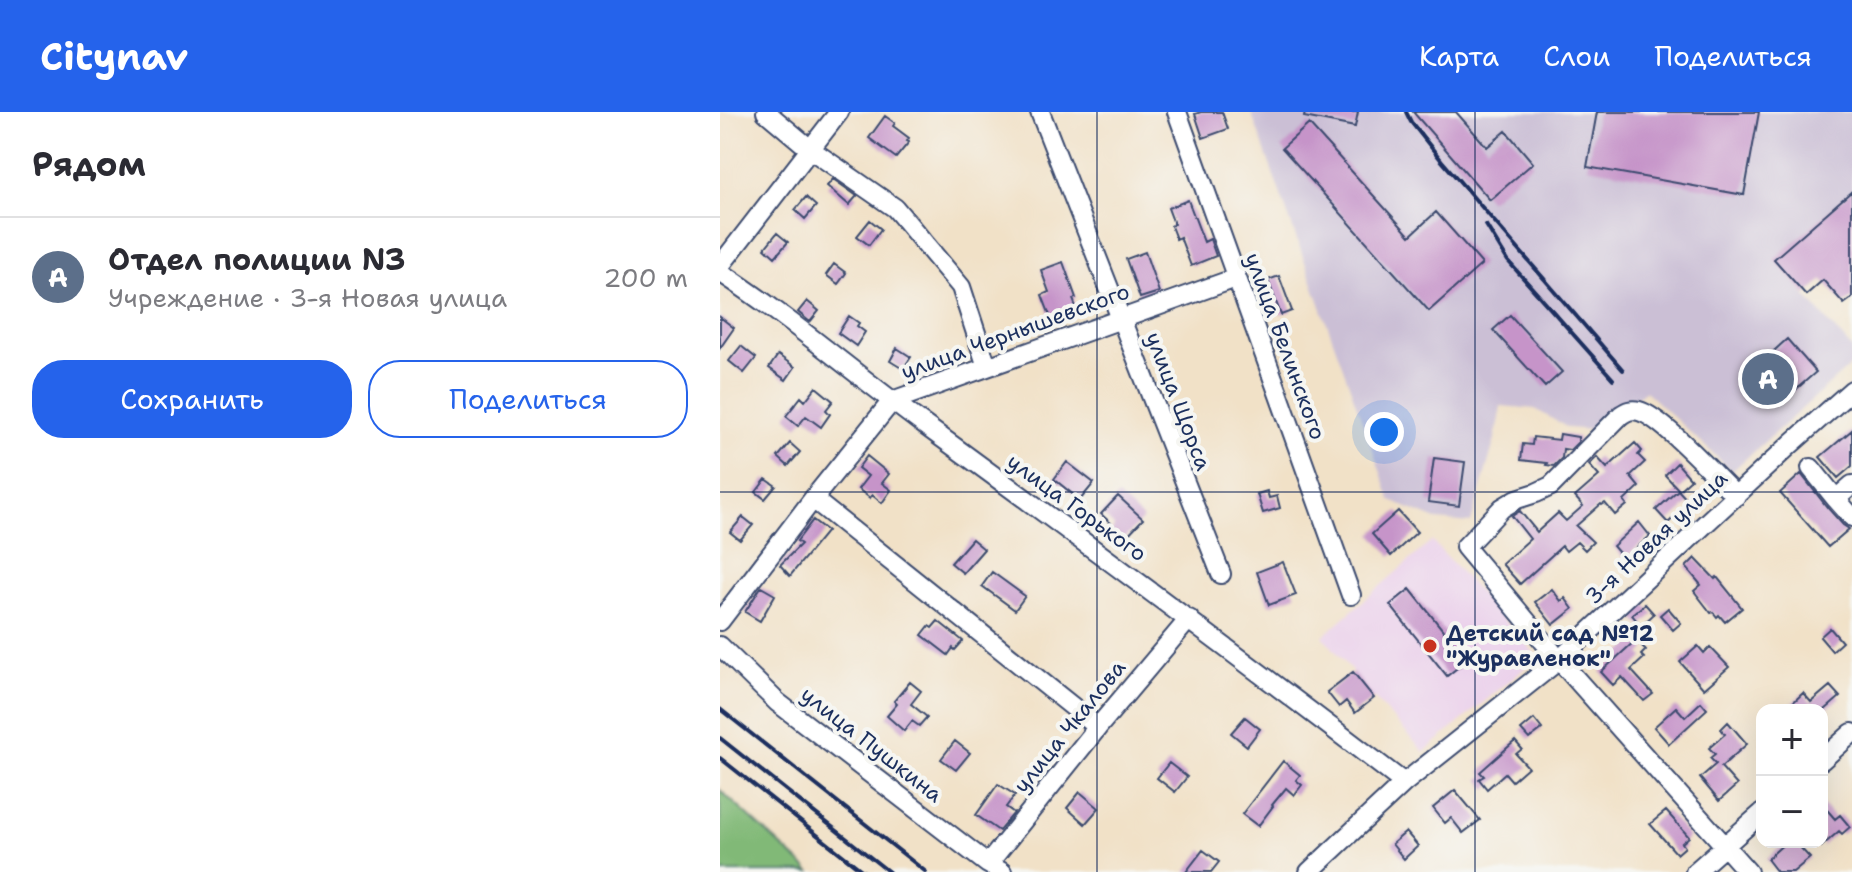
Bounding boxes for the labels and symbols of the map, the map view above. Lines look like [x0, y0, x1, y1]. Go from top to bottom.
street label: улица Белинского [1238, 249, 1333, 444]
street label: улица Чернышевского [897, 277, 1133, 386]
street label: улица Щорса [1139, 328, 1218, 475]
pin: A [1742, 349, 1794, 409]
your location [1364, 412, 1404, 452]
street label: улица Горького [1001, 447, 1152, 568]
street label: 3-я Новая улица [1579, 464, 1734, 611]
place label: Детский сад №12 "Журавленок" [1446, 619, 1654, 673]
marker: Детский сад №12 "Журавленок" [1421, 637, 1439, 655]
street label: улица Чкалова [1007, 654, 1132, 799]
street label: улица Пушкина [795, 680, 949, 809]

